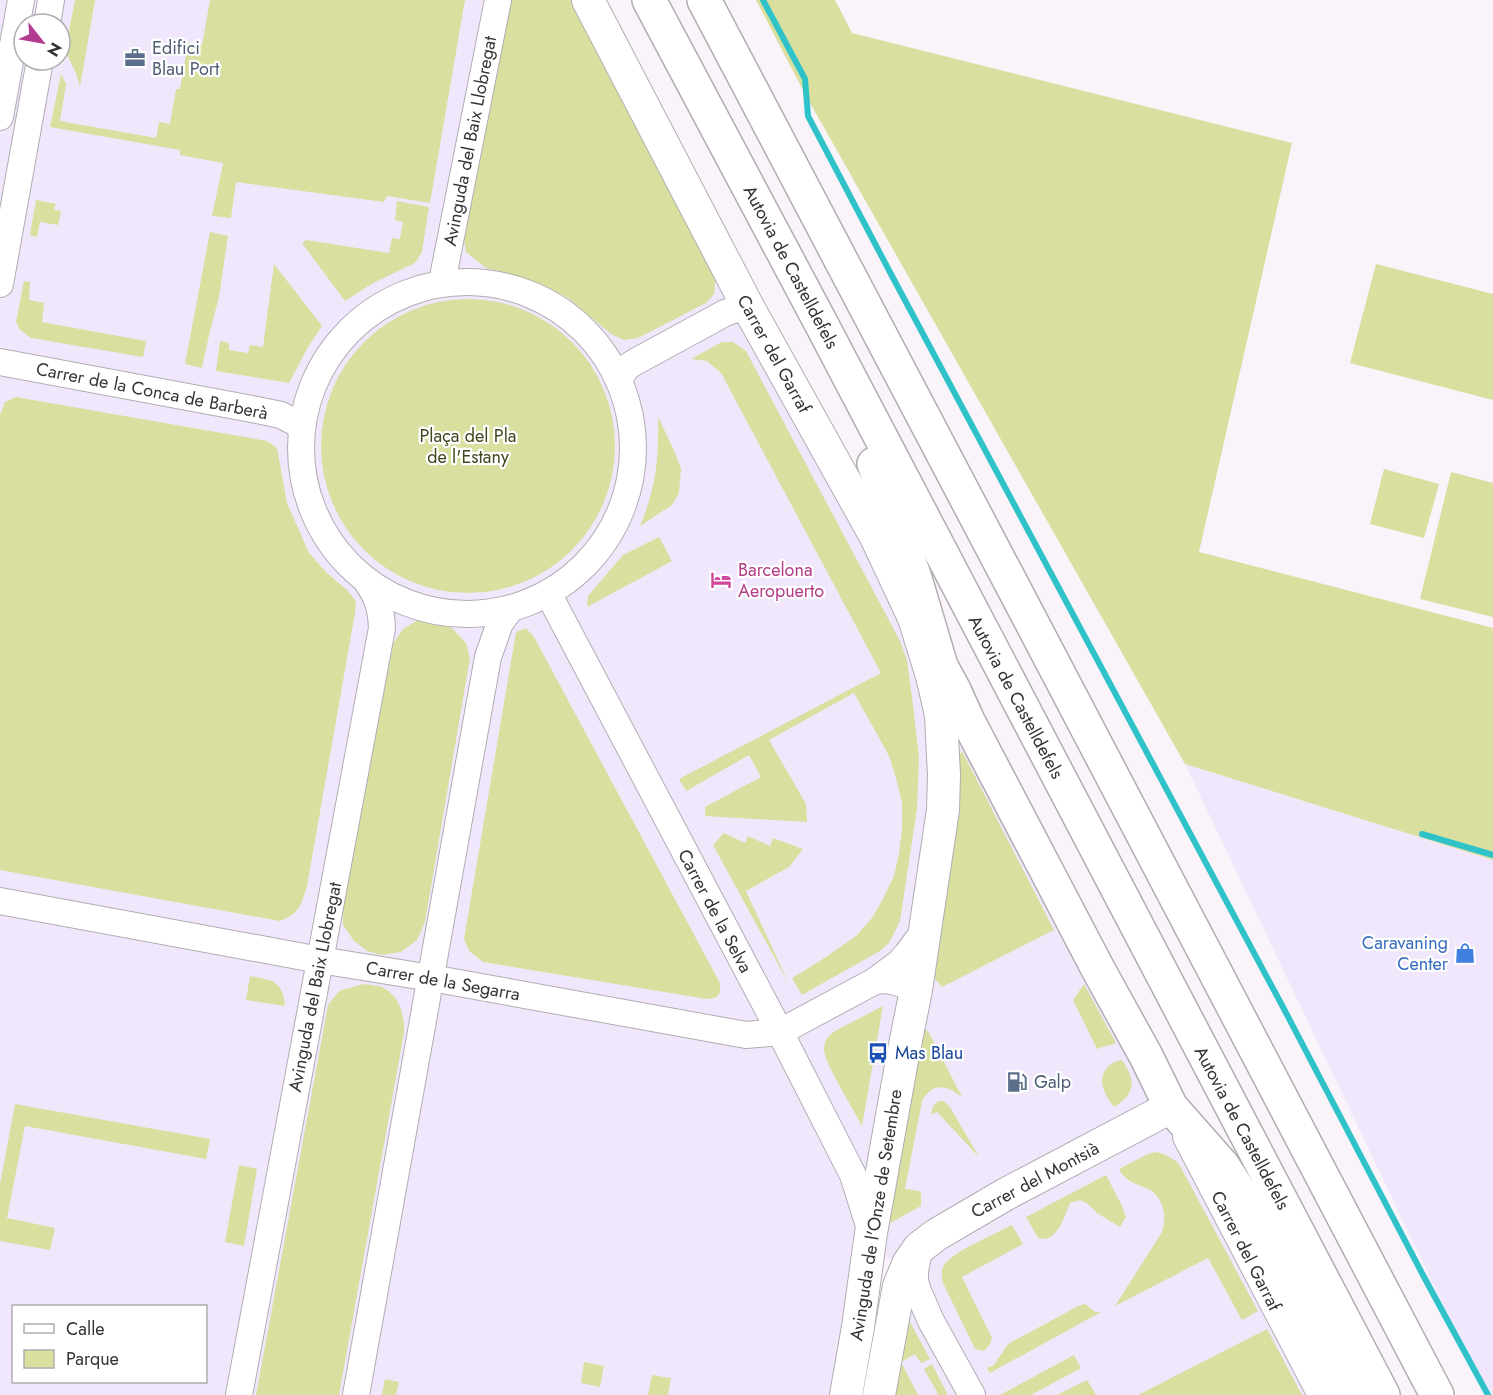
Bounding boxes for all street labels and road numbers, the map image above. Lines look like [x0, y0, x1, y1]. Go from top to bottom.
street label: Avinguda del Baix Llobregat [437, 33, 503, 248]
street label: Autovia de Castelldefels [737, 181, 845, 353]
street label: Carrer del Garraf [731, 290, 818, 419]
street label: Carrer de la Conca de Barberà [34, 356, 270, 426]
street label: Autovia de Castelldefels [962, 611, 1070, 783]
street label: Carrer de la Selva [671, 844, 759, 978]
street label: Avinguda del Baix Llobregat [282, 879, 348, 1094]
street label: Carrer de la Segarra [364, 955, 522, 1007]
street label: Autovia de Castelldefels [1188, 1042, 1296, 1214]
street label: Avinguda de l'Onze de Setembre [843, 1087, 909, 1343]
street label: Carrer del Montsià [966, 1135, 1104, 1225]
street label: Carrer del Garraf [1205, 1186, 1288, 1316]

